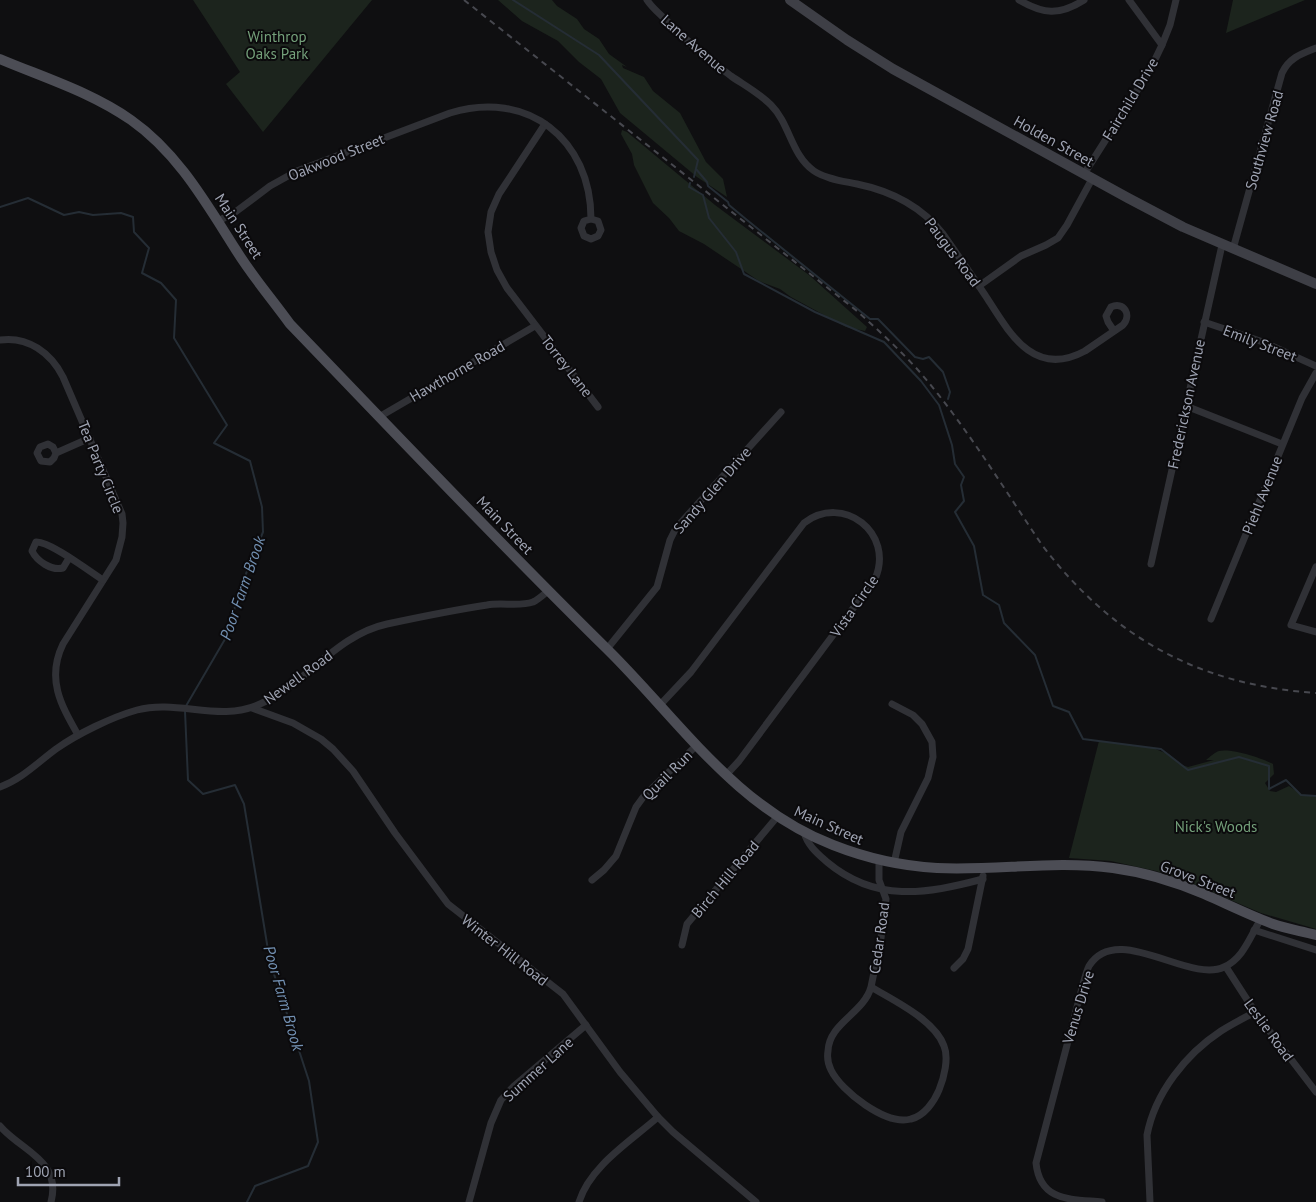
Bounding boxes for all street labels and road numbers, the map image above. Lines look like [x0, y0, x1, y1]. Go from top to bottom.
street label: Lane Avenue [657, 10, 731, 78]
street label: Fairchild Drive [1098, 54, 1162, 144]
street label: Southview Road [1241, 88, 1287, 192]
street label: Holden Street [1011, 111, 1097, 171]
street label: Oakwood Street [285, 129, 387, 185]
street label: Main Street [211, 190, 267, 262]
street label: Paugus Road [921, 214, 985, 290]
street label: Emily Street [1220, 320, 1300, 366]
street label: Torrey Lane [537, 331, 597, 401]
street label: Hawthorne Road [406, 336, 508, 406]
street label: Frederickson Avenue [1163, 337, 1209, 471]
street label: Tea Party Circle [74, 418, 128, 516]
street label: Sandy Glen Drive [669, 443, 755, 537]
street label: Piehl Avenue [1238, 453, 1286, 537]
street label: Main Street [473, 492, 537, 558]
street label: Vista Circle [825, 571, 882, 642]
street label: Newell Road [260, 646, 336, 708]
street label: Quail Run [638, 746, 696, 804]
street label: Main Street [791, 801, 867, 849]
street label: Birch Hill Road [687, 836, 763, 922]
street label: Grove Street [1158, 856, 1238, 902]
street label: Cedar Road [865, 901, 893, 975]
street label: Winter Hill Road [458, 910, 552, 990]
street label: Venus Drive [1058, 968, 1098, 1047]
street label: Leslie Road [1240, 995, 1298, 1065]
street label: Summer Lane [499, 1033, 577, 1105]

